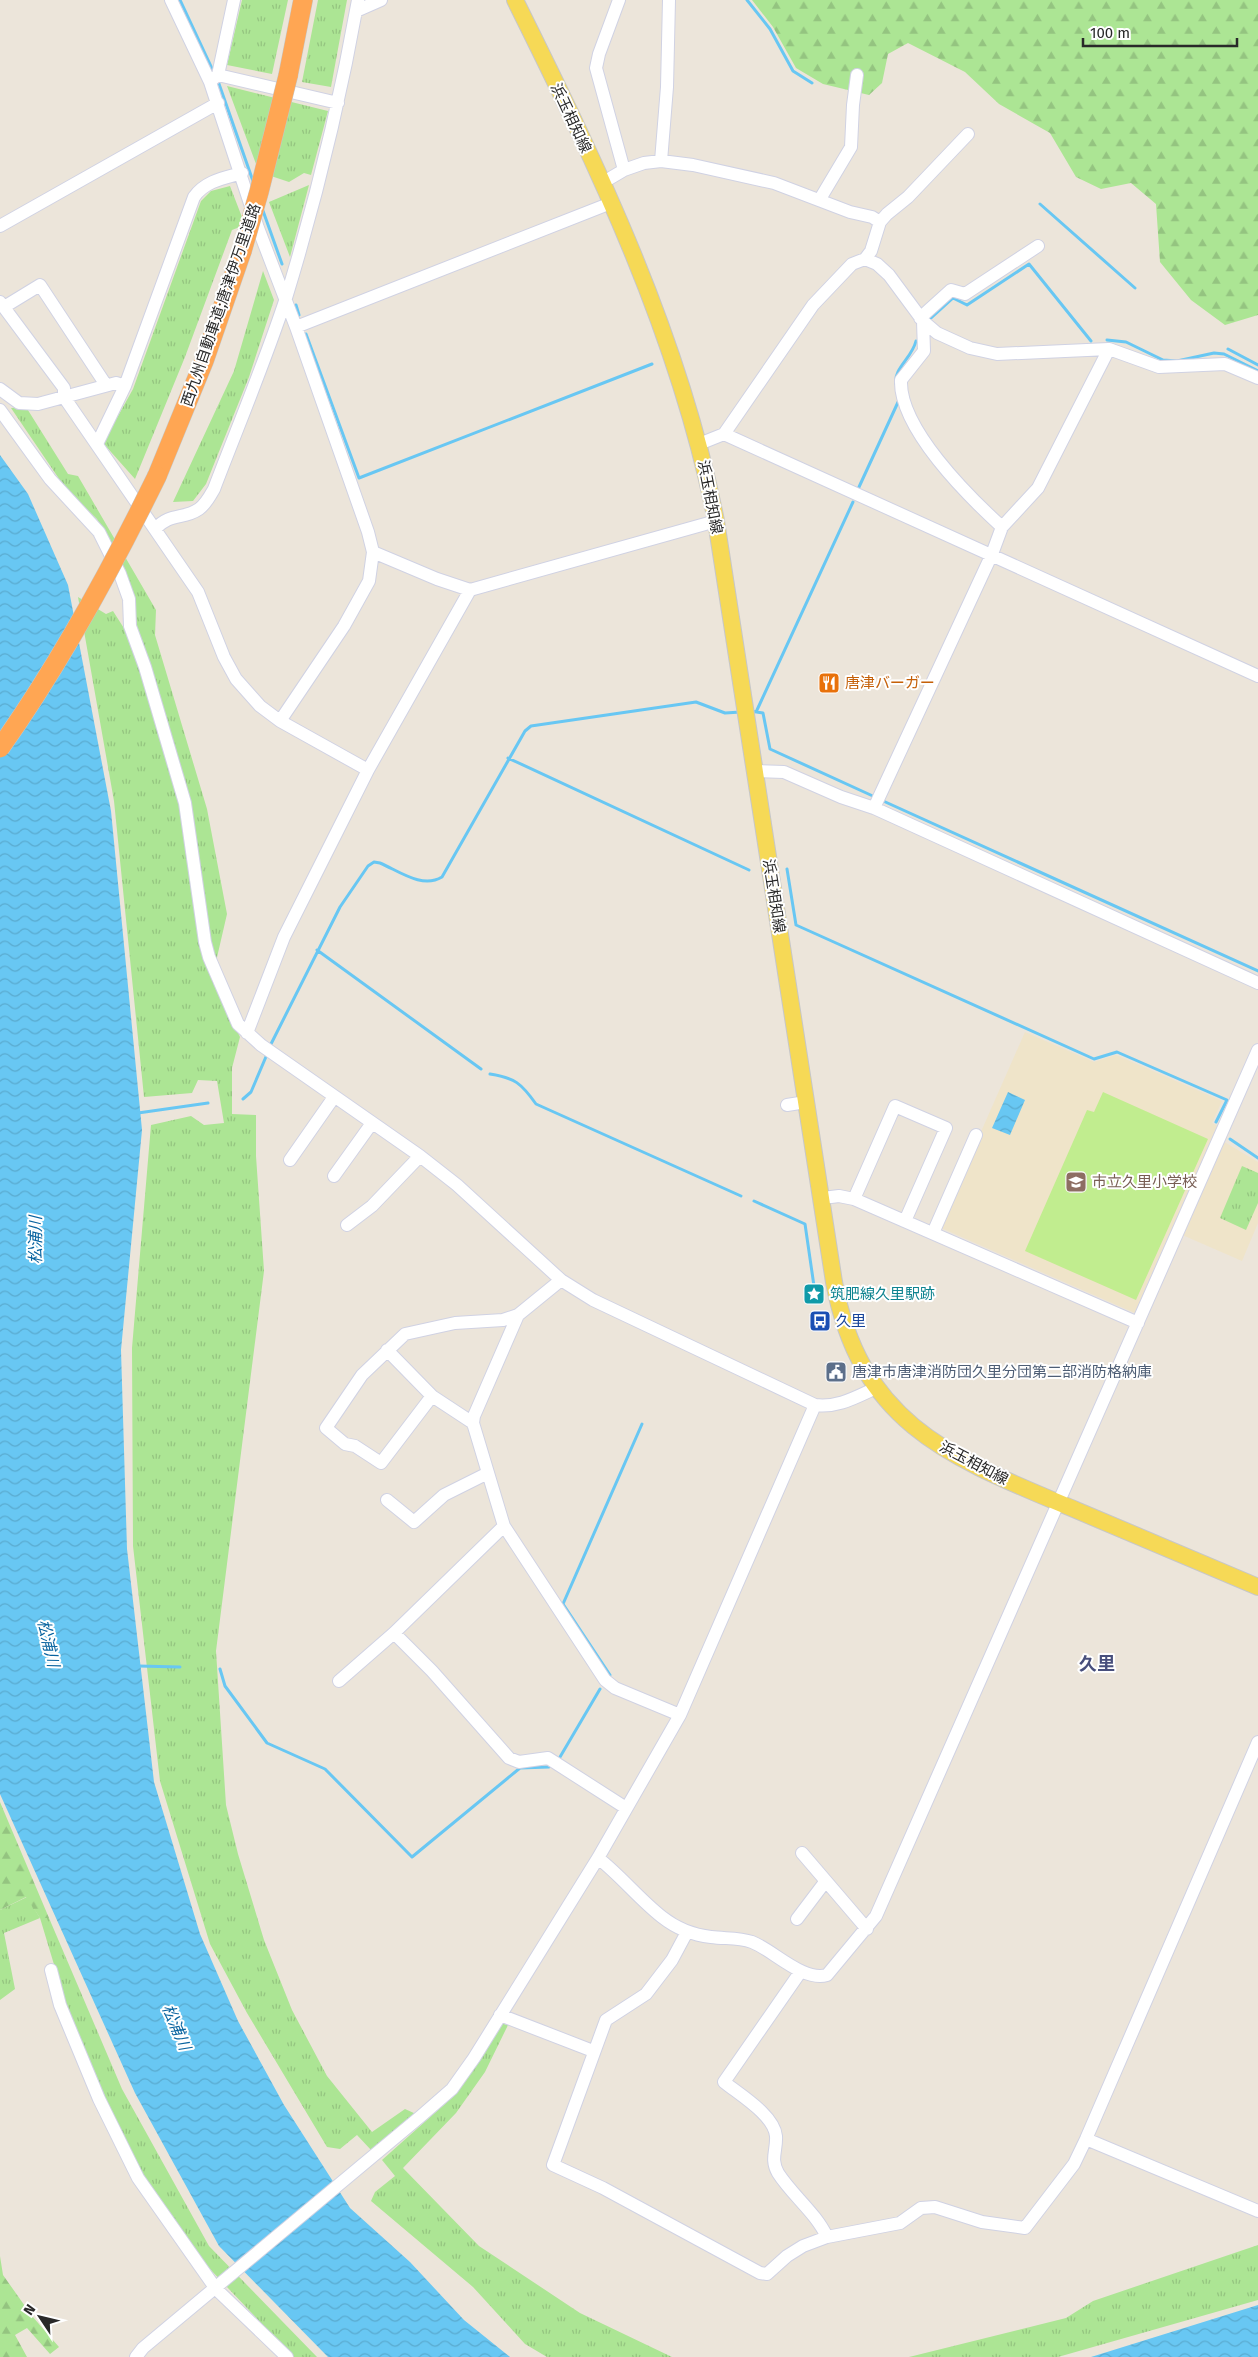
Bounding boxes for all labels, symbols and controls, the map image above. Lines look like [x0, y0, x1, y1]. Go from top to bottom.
scale bar [1083, 15, 1237, 47]
text: 100 m [1090, 24, 1130, 42]
street label: 浜玉相知線 [547, 80, 595, 156]
street label: 西九州自動車道;唐津伊万里道路 [178, 201, 264, 409]
street label: 浜玉相知線 [694, 458, 726, 536]
restaurant icon: 唐津バーガー [817, 671, 841, 695]
place label: 唐津バーガー [845, 674, 935, 692]
street label: 浜玉相知線 [759, 858, 789, 934]
school or university icon: 市立久里小学校 [1064, 1170, 1088, 1194]
place label: 市立久里小学校 [1092, 1173, 1197, 1191]
water label: 松浦川 [26, 1214, 45, 1264]
place icon: 筑肥線久里駅跡 [802, 1282, 826, 1306]
place label: 筑肥線久里駅跡 [830, 1285, 935, 1303]
bus stop icon: 久里 [808, 1309, 832, 1333]
place label: 久里 [836, 1312, 866, 1330]
public building icon: 唐津市唐津消防団久里分団第二部消防格納庫 [824, 1360, 848, 1384]
place label: 唐津市唐津消防団久里分団第二部消防格納庫 [852, 1363, 1152, 1381]
street label: 浜玉相知線 [937, 1437, 1011, 1489]
water label: 松浦川 [34, 1618, 64, 1671]
district label: 久里 [1079, 1653, 1115, 1675]
water label: 松浦川 [158, 2001, 195, 2055]
north arrow [15, 2292, 65, 2342]
text: N [20, 2301, 39, 2319]

